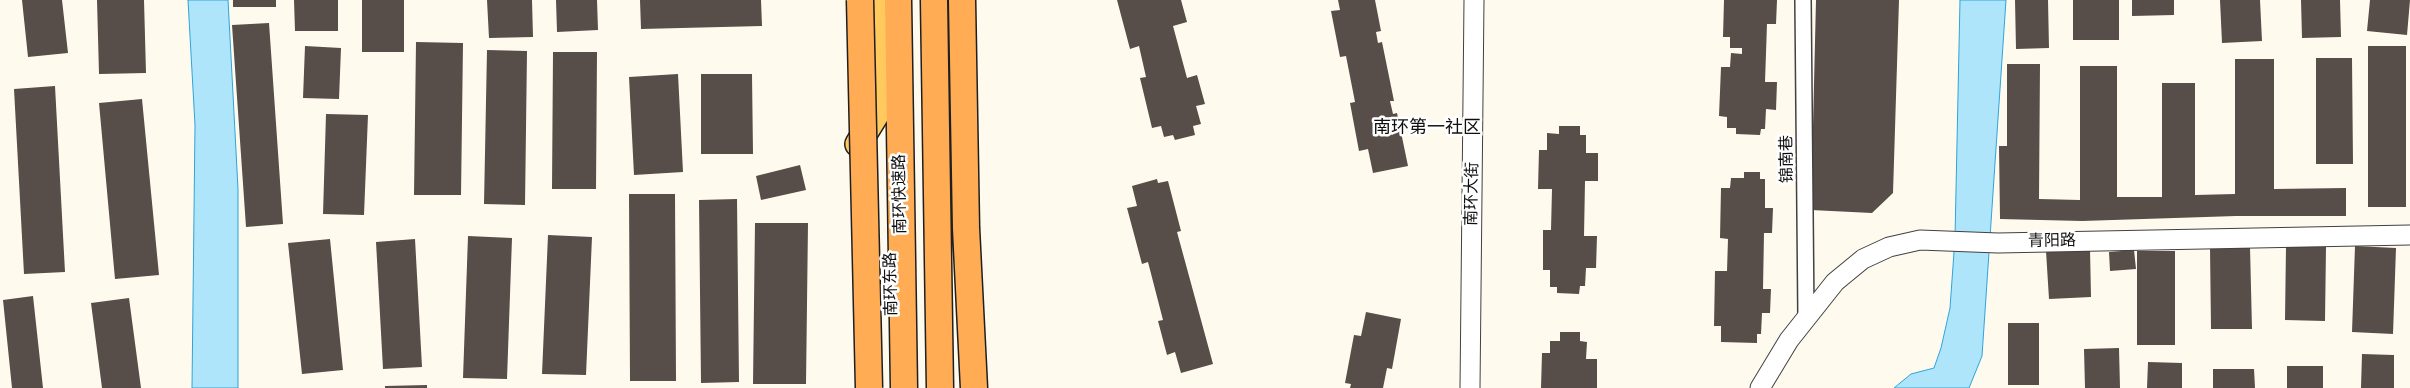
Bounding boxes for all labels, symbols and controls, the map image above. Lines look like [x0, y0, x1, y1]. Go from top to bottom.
district label: 南环第一社区 [1373, 117, 1481, 139]
street label: 锦南巷 [1777, 135, 1797, 183]
street label: 南环快速路 [890, 154, 910, 234]
street label: 南环大街 [1462, 162, 1482, 226]
street label: 青阳路 [2028, 231, 2076, 251]
street label: 南环东路 [881, 252, 901, 316]

